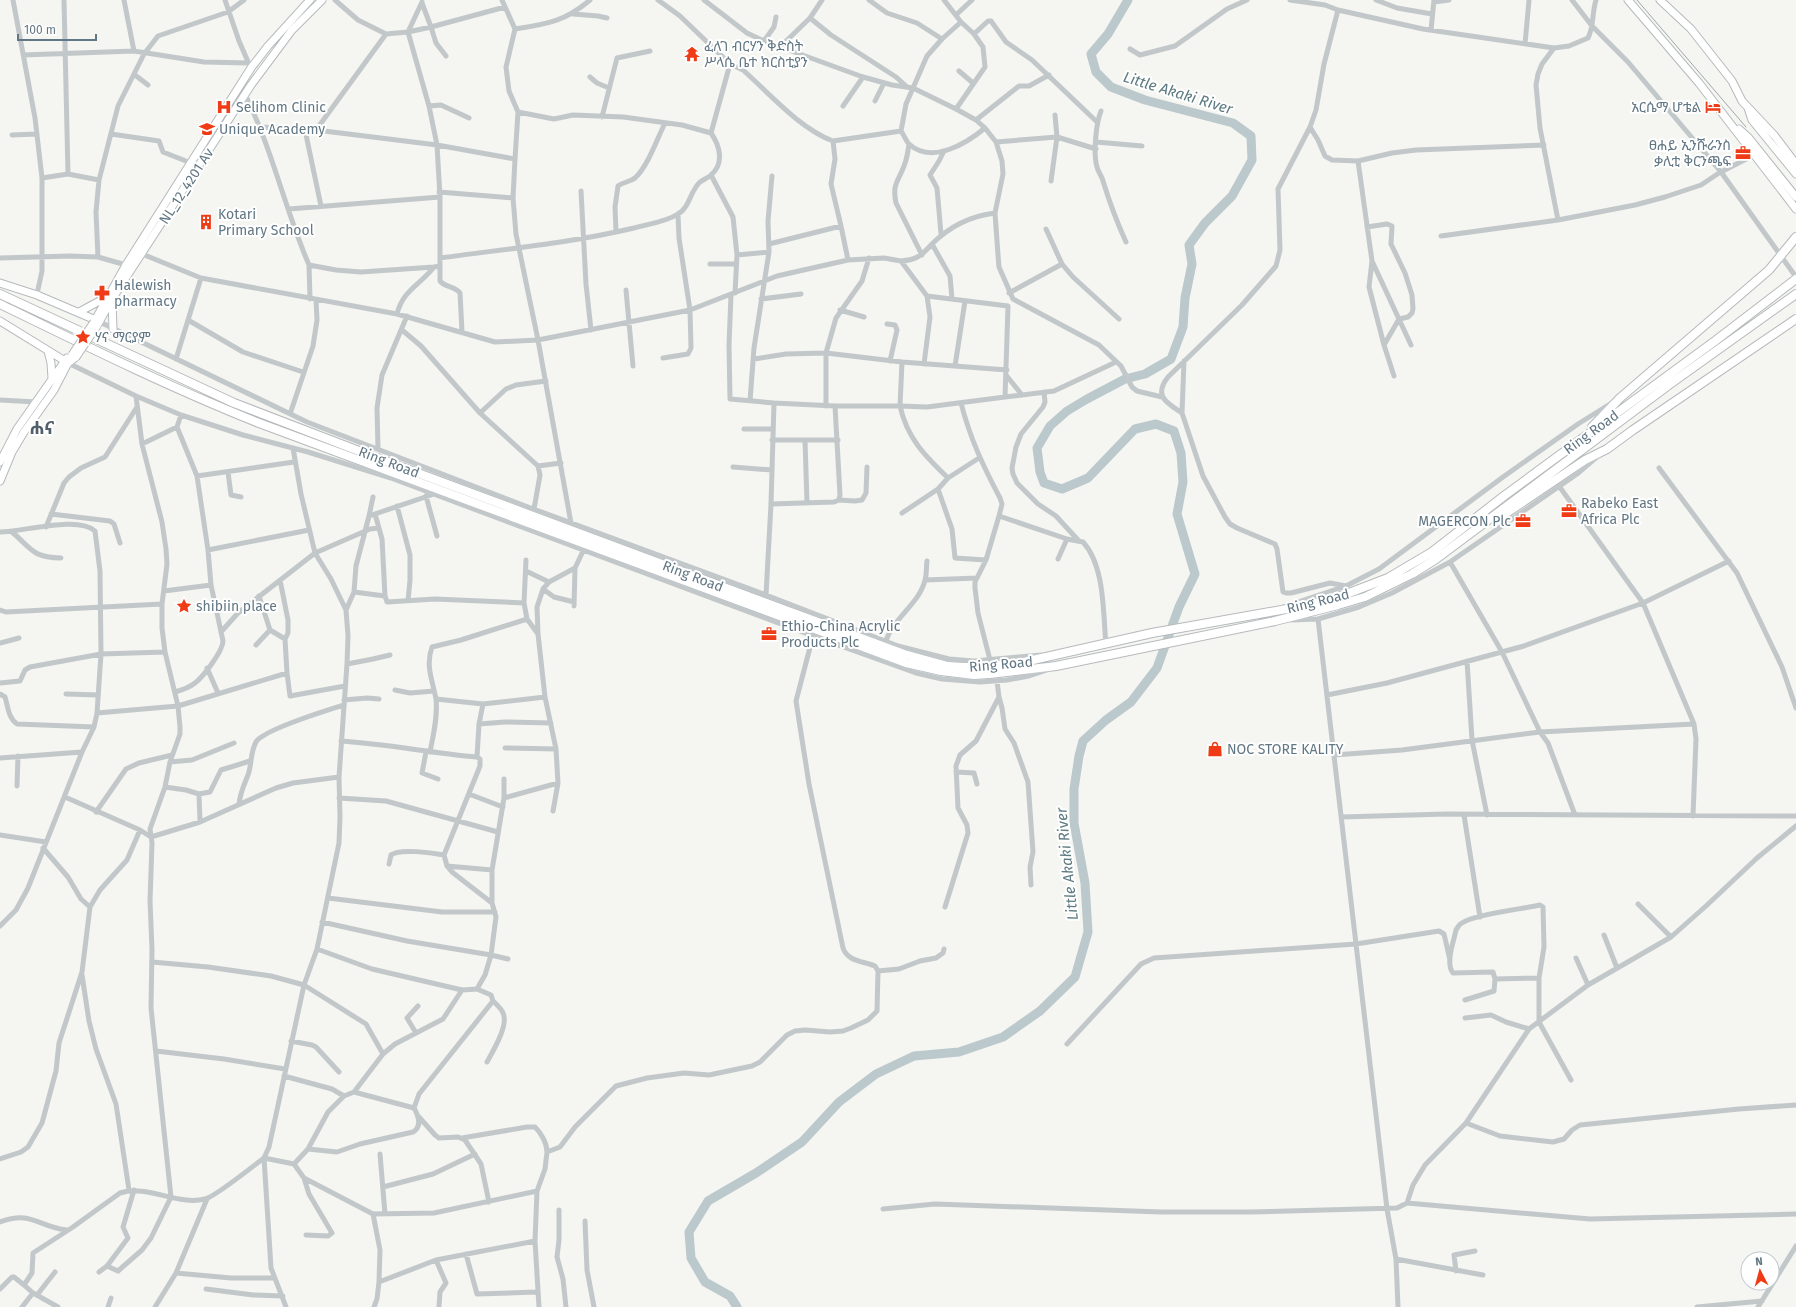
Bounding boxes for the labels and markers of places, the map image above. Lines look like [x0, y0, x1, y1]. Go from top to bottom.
place label: ፈለገ ብርሃን ቅድስት ሥላሴ ቤተ ክርስቲያን [704, 38, 808, 71]
temple icon: ፈለገ ብርሃን ቅድስት ሥላሴ ቤተ ክርስቲያን [683, 45, 701, 63]
hospital icon: Selihom Clinic [215, 98, 233, 116]
hotel icon: አርሴማ ሆቴል [1704, 98, 1722, 116]
place label: Selihom Clinic [236, 99, 326, 116]
place label: አርሴማ ሆቴል [1631, 99, 1702, 116]
school or university icon: Unique Academy [198, 120, 216, 138]
place label: Unique Academy [219, 121, 325, 138]
place label: ፀሐይ ኢንሹራንስ ቃሊቲ ቅርንጫፍ [1649, 137, 1731, 170]
office icon: ፀሐይ ኢንሹራንስ ቃሊቲ ቅርንጫፍ [1734, 144, 1752, 162]
place label: Kotari Primary School [218, 206, 314, 239]
building icon: Kotari Primary School [197, 213, 215, 231]
place label: Halewish pharmacy [114, 277, 177, 310]
pharmacy icon: Halewish pharmacy [93, 284, 111, 302]
place icon: ሃና ማርያም [74, 328, 92, 346]
place label: ሃና ማርያም [95, 329, 151, 346]
place label: Rabeko East Africa Plc [1581, 495, 1659, 528]
office icon: Rabeko East Africa Plc [1560, 502, 1578, 520]
office icon: MAGERCON Plc [1514, 512, 1532, 530]
place label: MAGERCON Plc [1418, 513, 1511, 530]
place icon: shibiin place [175, 597, 193, 615]
place label: shibiin place [196, 598, 277, 615]
place label: Ethio-China Acrylic Products Plc [781, 618, 901, 651]
office icon: Ethio-China Acrylic Products Plc [760, 625, 778, 643]
shop icon: NOC STORE KALITY [1206, 740, 1224, 758]
place label: NOC STORE KALITY [1227, 741, 1344, 758]

